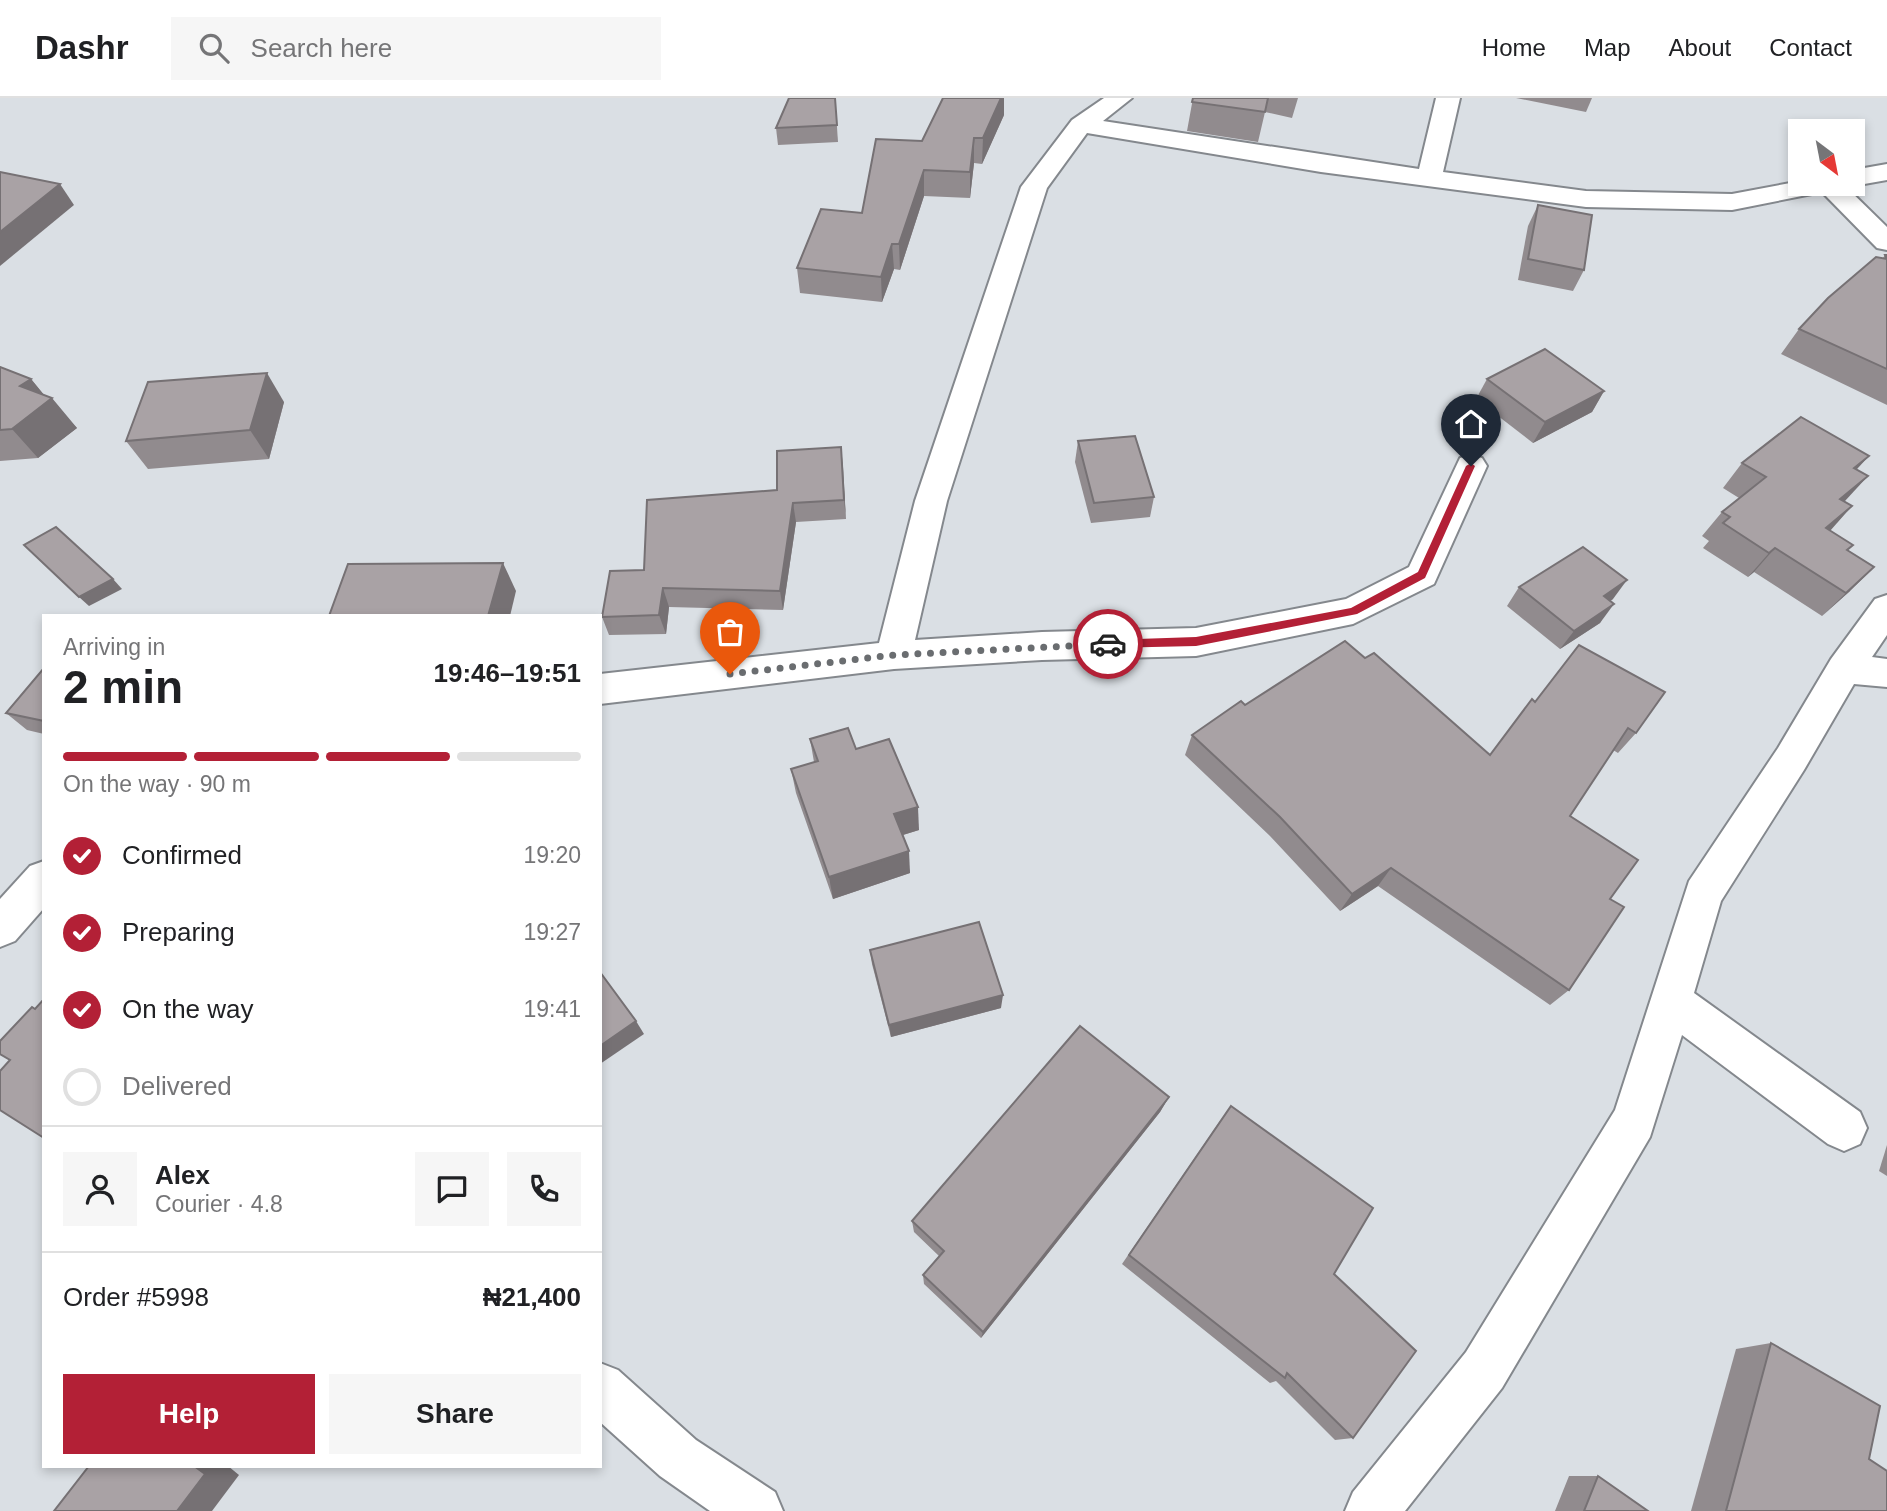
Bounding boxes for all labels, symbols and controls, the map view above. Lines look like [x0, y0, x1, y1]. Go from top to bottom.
search box [171, 17, 661, 80]
text: Dashr [35, 29, 129, 66]
icon: search [195, 29, 233, 67]
text: Search here [251, 33, 392, 63]
text: Home [1482, 34, 1546, 61]
text: Map [1584, 34, 1631, 61]
text: About [1669, 34, 1731, 61]
text: Contact [1769, 34, 1852, 61]
north arrow [1788, 119, 1866, 196]
map controls [1788, 119, 1865, 196]
pin [1441, 394, 1501, 466]
icon: home [1452, 405, 1490, 443]
pin [700, 602, 760, 674]
courier [1073, 609, 1143, 679]
icon: bag [711, 613, 749, 651]
icon: car [1089, 625, 1127, 663]
text: Arriving in [63, 634, 165, 660]
text: 19:46–19:51 [434, 658, 581, 688]
text: 2 min [63, 661, 183, 713]
text: On the way · 90 m [63, 771, 251, 797]
icon: check [63, 837, 101, 875]
text: Confirmed [122, 840, 242, 870]
text: 19:20 [523, 842, 581, 868]
icon: check [63, 914, 101, 952]
text: Preparing [122, 917, 235, 947]
text: 19:27 [523, 919, 581, 945]
icon: check [63, 991, 101, 1029]
text: On the way [122, 994, 254, 1024]
text: 19:41 [523, 996, 581, 1022]
text: Delivered [122, 1071, 232, 1101]
button: person [63, 1152, 137, 1226]
button: chat [415, 1152, 489, 1226]
button: phone [507, 1152, 581, 1226]
text: Alex [155, 1160, 210, 1190]
text: Courier · 4.8 [155, 1191, 283, 1217]
text: Order #5998 [63, 1282, 209, 1312]
text: ₦21,400 [483, 1282, 581, 1312]
button: Help [63, 1374, 315, 1454]
button: Share [329, 1374, 581, 1454]

